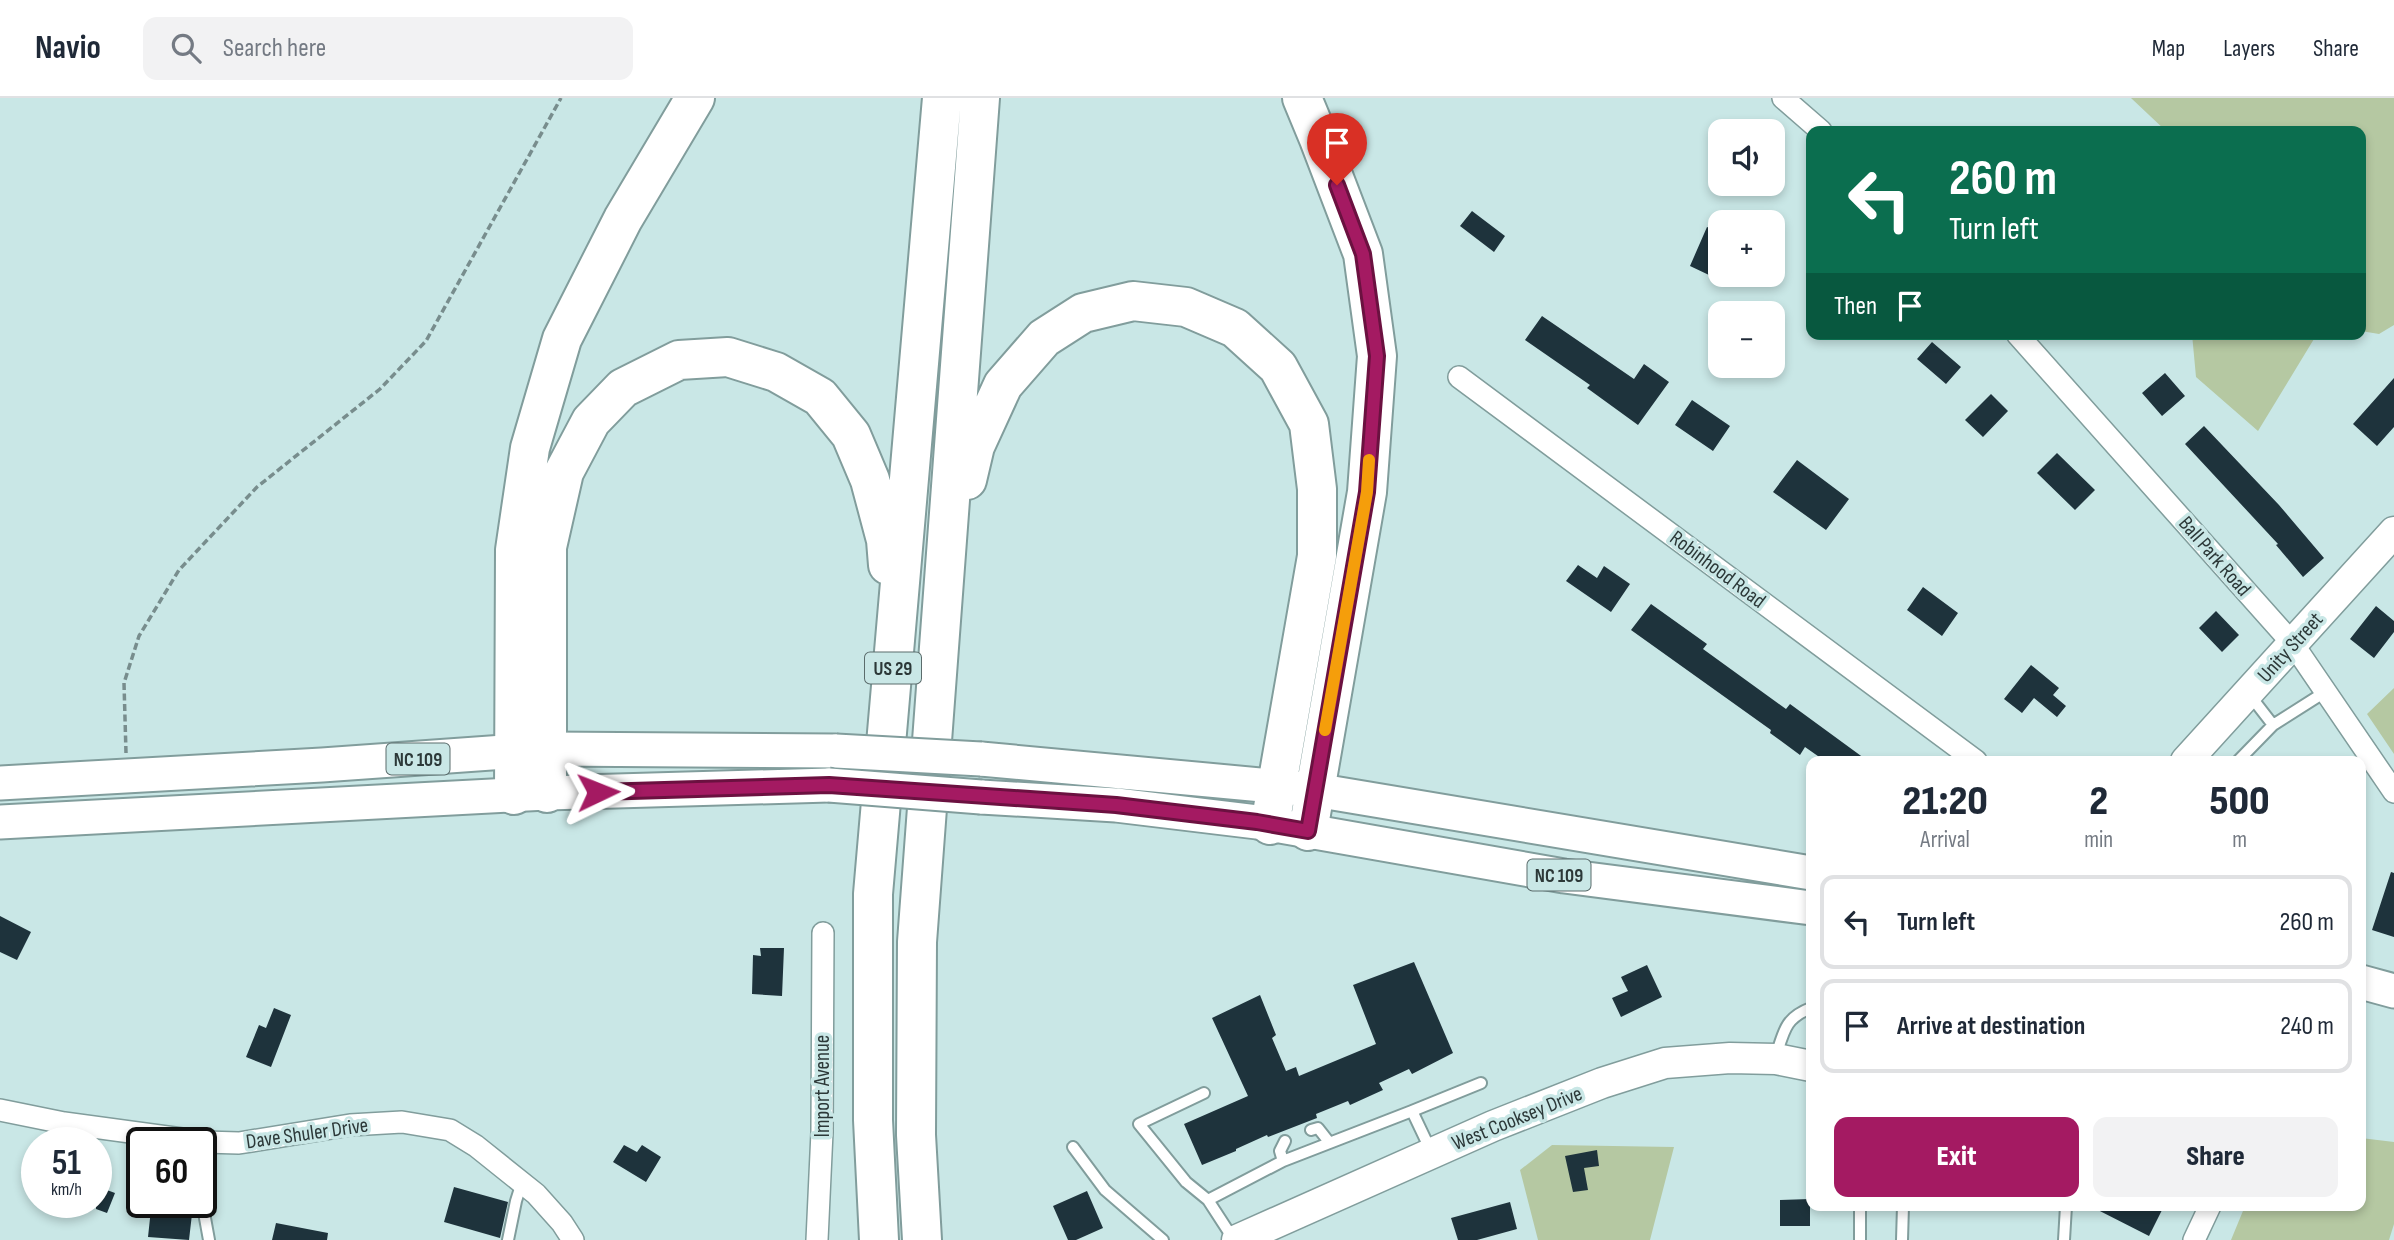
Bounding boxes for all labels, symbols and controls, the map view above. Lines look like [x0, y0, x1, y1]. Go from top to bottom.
search box [143, 17, 633, 80]
text: Navio [35, 28, 101, 68]
icon: search [167, 29, 205, 67]
text: Search here [223, 33, 326, 64]
text: Map [2152, 34, 2185, 63]
text: Layers [2223, 34, 2275, 63]
text: Share [2313, 34, 2359, 63]
pin [1307, 113, 1367, 185]
map controls [1708, 119, 1785, 378]
button: sound [1708, 119, 1785, 196]
icon: arrive [1318, 124, 1356, 162]
text: 260 m [1949, 150, 2057, 209]
icon: left [1834, 154, 1925, 245]
button: + [1708, 210, 1785, 287]
text: Turn left [1949, 210, 2039, 249]
icon: arrive [1891, 287, 1929, 325]
text: Then [1834, 291, 1877, 322]
button: − [1708, 301, 1785, 378]
street label: Ball Park Road [2173, 511, 2256, 601]
street label: Robinhood Road [1665, 525, 1770, 613]
street label: Unity Street [2252, 607, 2328, 687]
road number: US 29 [865, 652, 921, 684]
road number: NC 109 [386, 744, 450, 774]
position arrow [561, 755, 635, 829]
text: 21:20 [1902, 776, 1988, 827]
text: 2 [2089, 776, 2108, 827]
text: 500 [2209, 776, 2270, 827]
text: Arrival [1920, 826, 1970, 854]
text: min [2084, 826, 2113, 854]
text: m [2232, 826, 2247, 854]
road number: NC 109 [1528, 860, 1590, 890]
icon: left [1838, 903, 1876, 941]
text: Turn left [1897, 907, 1975, 938]
text: 260 m [2279, 907, 2334, 938]
icon: arrive [1838, 1007, 1876, 1045]
text: Arrive at destination [1897, 1011, 2085, 1042]
text: 240 m [2280, 1011, 2334, 1042]
street label: Import Avenue [810, 1035, 835, 1137]
street label: West Cooksey Drive [1448, 1081, 1586, 1156]
street label: Dave Shuler Drive [244, 1113, 370, 1154]
button: Exit [1834, 1117, 2079, 1197]
button: Share [2093, 1117, 2338, 1197]
speed limit sign: 60 [126, 1127, 217, 1218]
text: 51 [52, 1142, 81, 1185]
text: km/h [51, 1179, 82, 1200]

